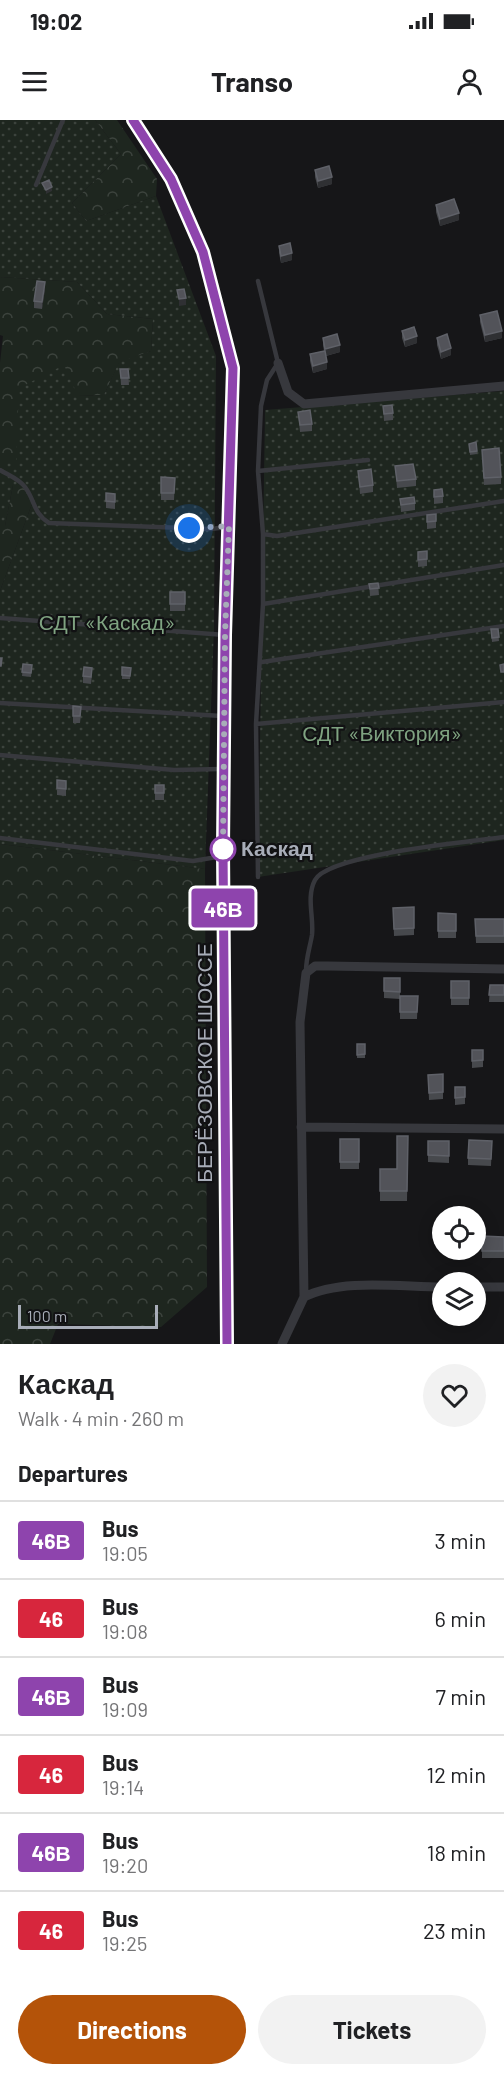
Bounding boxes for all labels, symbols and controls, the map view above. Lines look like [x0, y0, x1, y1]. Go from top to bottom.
text: 19:02 [30, 8, 82, 34]
icon: menu [18, 65, 51, 98]
text: Transo [211, 65, 293, 97]
icon: person [453, 65, 486, 98]
your location [174, 513, 204, 543]
park label: СДТ «Каскад» [39, 609, 175, 634]
park label: СДТ «Виктория» [302, 720, 462, 745]
place label: Каскад [241, 835, 313, 860]
marker: Каскад [210, 836, 236, 862]
line badge: 46В [188, 888, 258, 928]
text: 46В [203, 896, 243, 921]
street label: БЕРЁЗОВСКОЕ ШОССЕ [191, 943, 216, 1183]
map controls [432, 1206, 486, 1326]
button: locate [432, 1206, 486, 1260]
button: layers [432, 1272, 486, 1326]
scale bar [18, 1302, 158, 1330]
text: 100 m [27, 1306, 67, 1325]
button: heart [423, 1364, 486, 1427]
text: Каскад [18, 1366, 114, 1400]
text: Walk · 4 min · 260 m [18, 1406, 184, 1430]
text: Departures [18, 1460, 128, 1486]
text: Bus [102, 1515, 139, 1541]
text: 3 min [435, 1527, 486, 1553]
text: 46В [31, 1528, 71, 1553]
text: 19:05 [102, 1541, 148, 1565]
text: Bus [102, 1593, 139, 1619]
text: 6 min [435, 1605, 486, 1631]
text: 46 [39, 1606, 63, 1631]
text: 19:08 [102, 1619, 148, 1643]
text: Bus [102, 1671, 139, 1697]
text: 7 min [436, 1683, 486, 1709]
text: 46В [31, 1684, 71, 1709]
text: 19:09 [102, 1697, 148, 1721]
text: Bus [102, 1749, 139, 1775]
text: 12 min [426, 1761, 486, 1787]
text: 46 [39, 1762, 63, 1787]
text: 19:14 [102, 1775, 144, 1799]
text: Bus [102, 1827, 139, 1853]
text: 18 min [427, 1839, 486, 1865]
text: 46В [31, 1840, 71, 1865]
text: 19:20 [102, 1853, 148, 1877]
text: Bus [102, 1905, 139, 1931]
text: 23 min [423, 1917, 486, 1943]
text: 46 [39, 1918, 63, 1943]
text: 19:25 [102, 1931, 147, 1955]
button: Directions [18, 1995, 246, 2064]
button: Tickets [258, 1995, 486, 2064]

